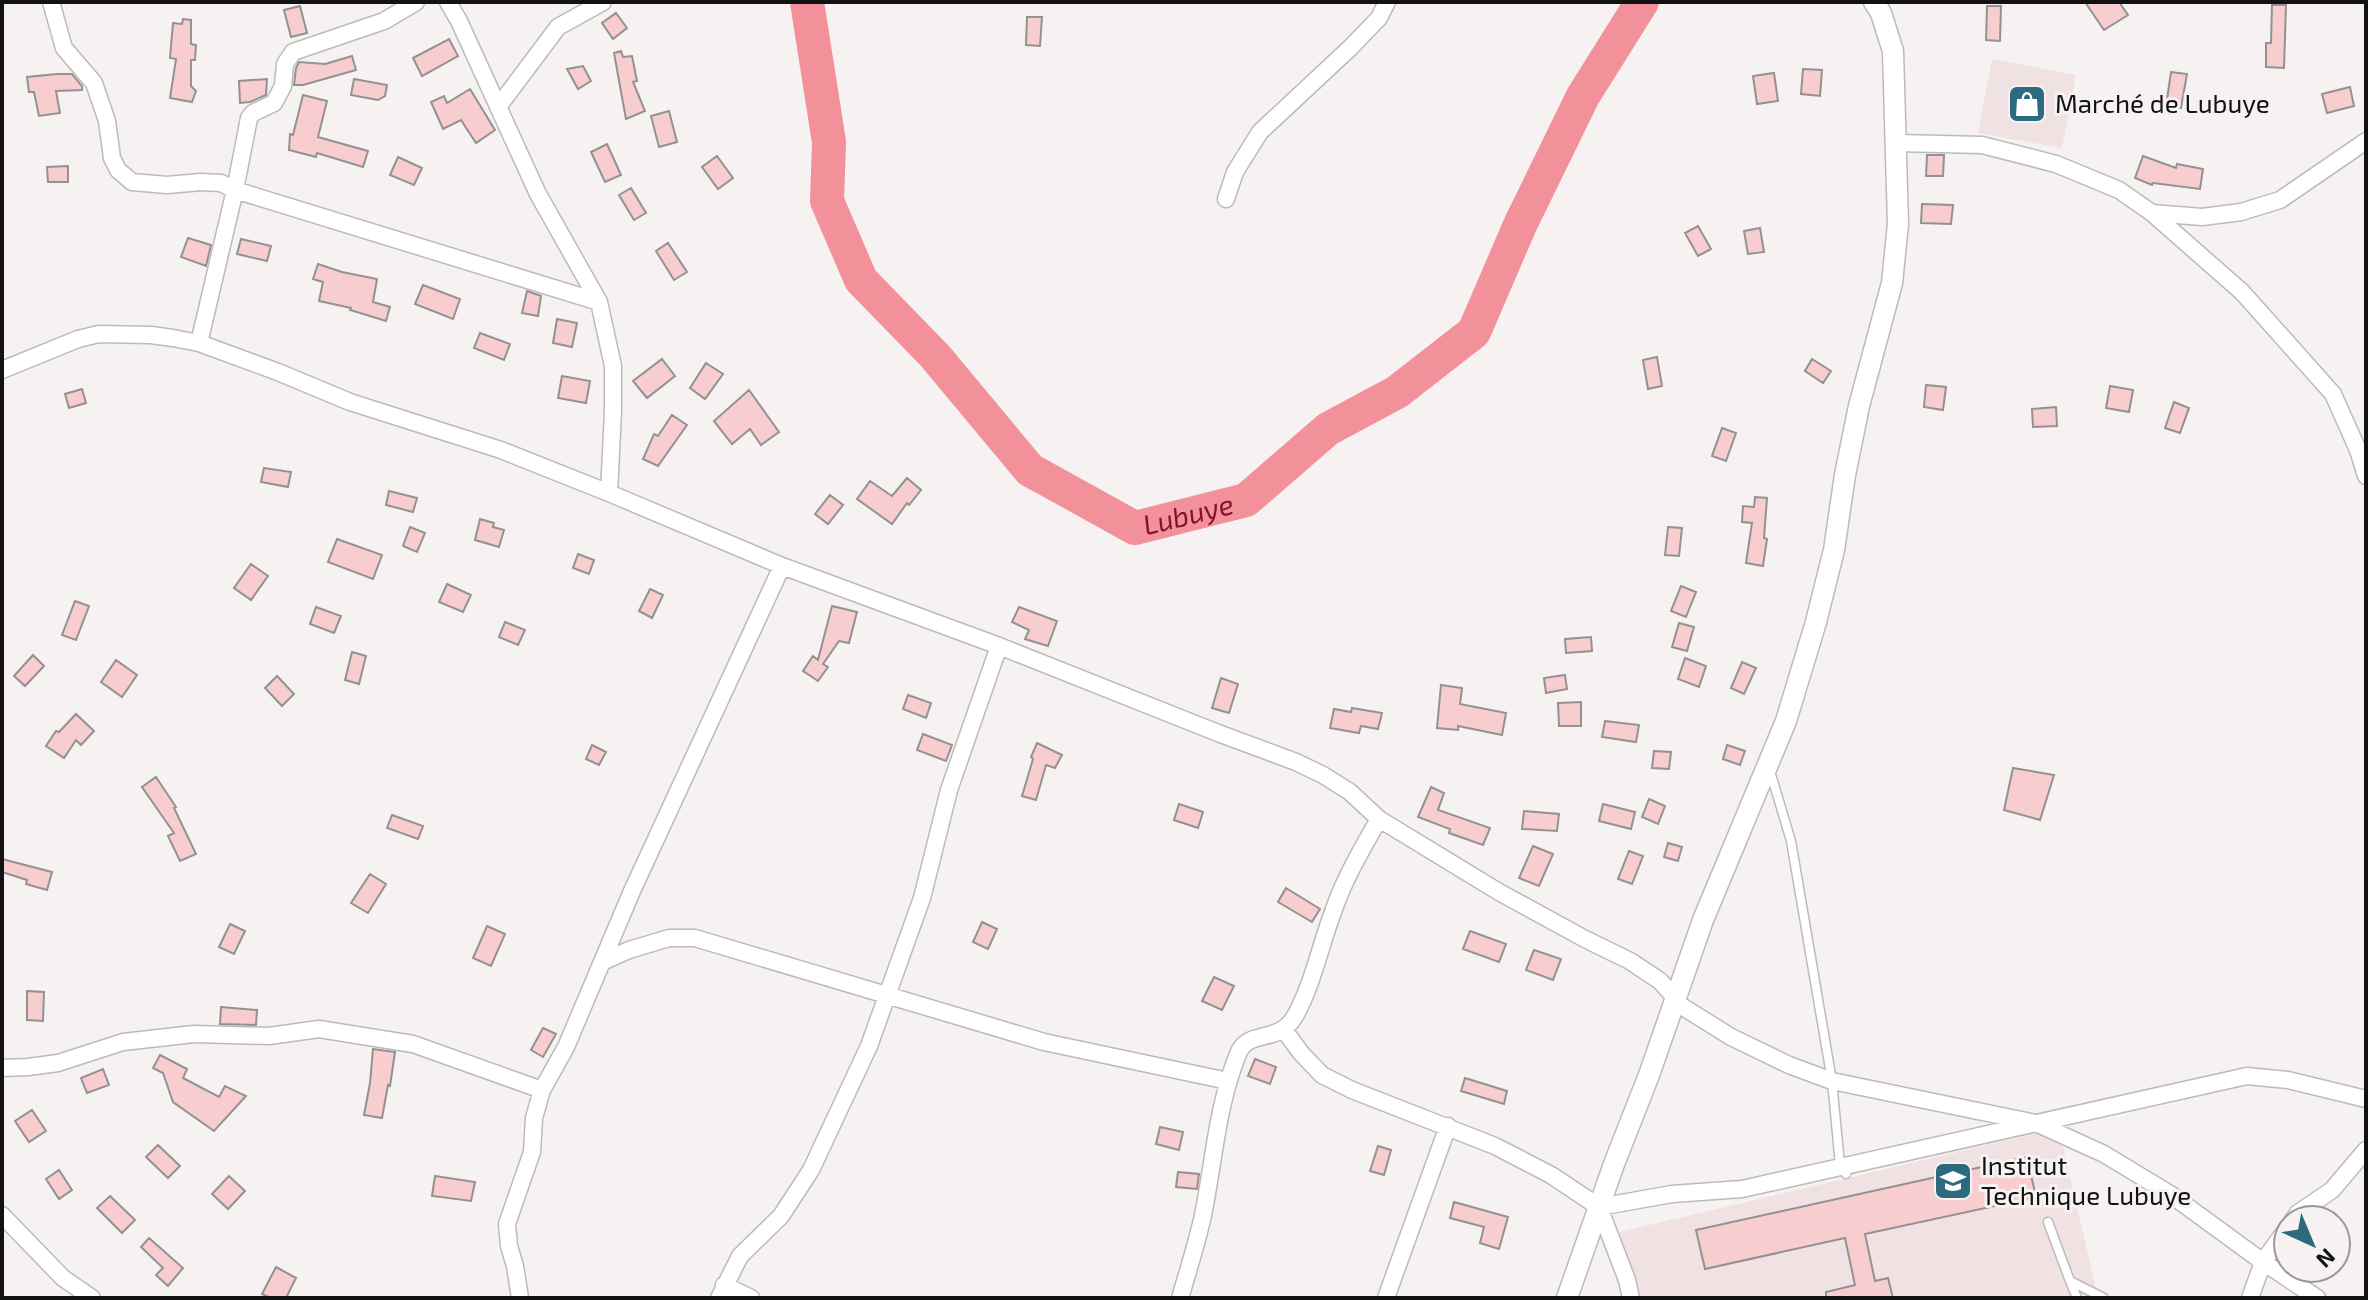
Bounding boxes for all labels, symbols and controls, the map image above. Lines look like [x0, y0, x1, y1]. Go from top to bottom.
shop icon: Marché de Lubuye [2006, 83, 2048, 125]
place label: Marché de Lubuye [2055, 87, 2270, 118]
water label: Lubuye [1139, 486, 1237, 541]
place label: Institut Technique Lubuye [1981, 1149, 2191, 1210]
school or university icon: Institut Technique Lubuye [1932, 1160, 1974, 1202]
north arrow [2272, 1204, 2352, 1284]
text: N [2312, 1244, 2341, 1274]

